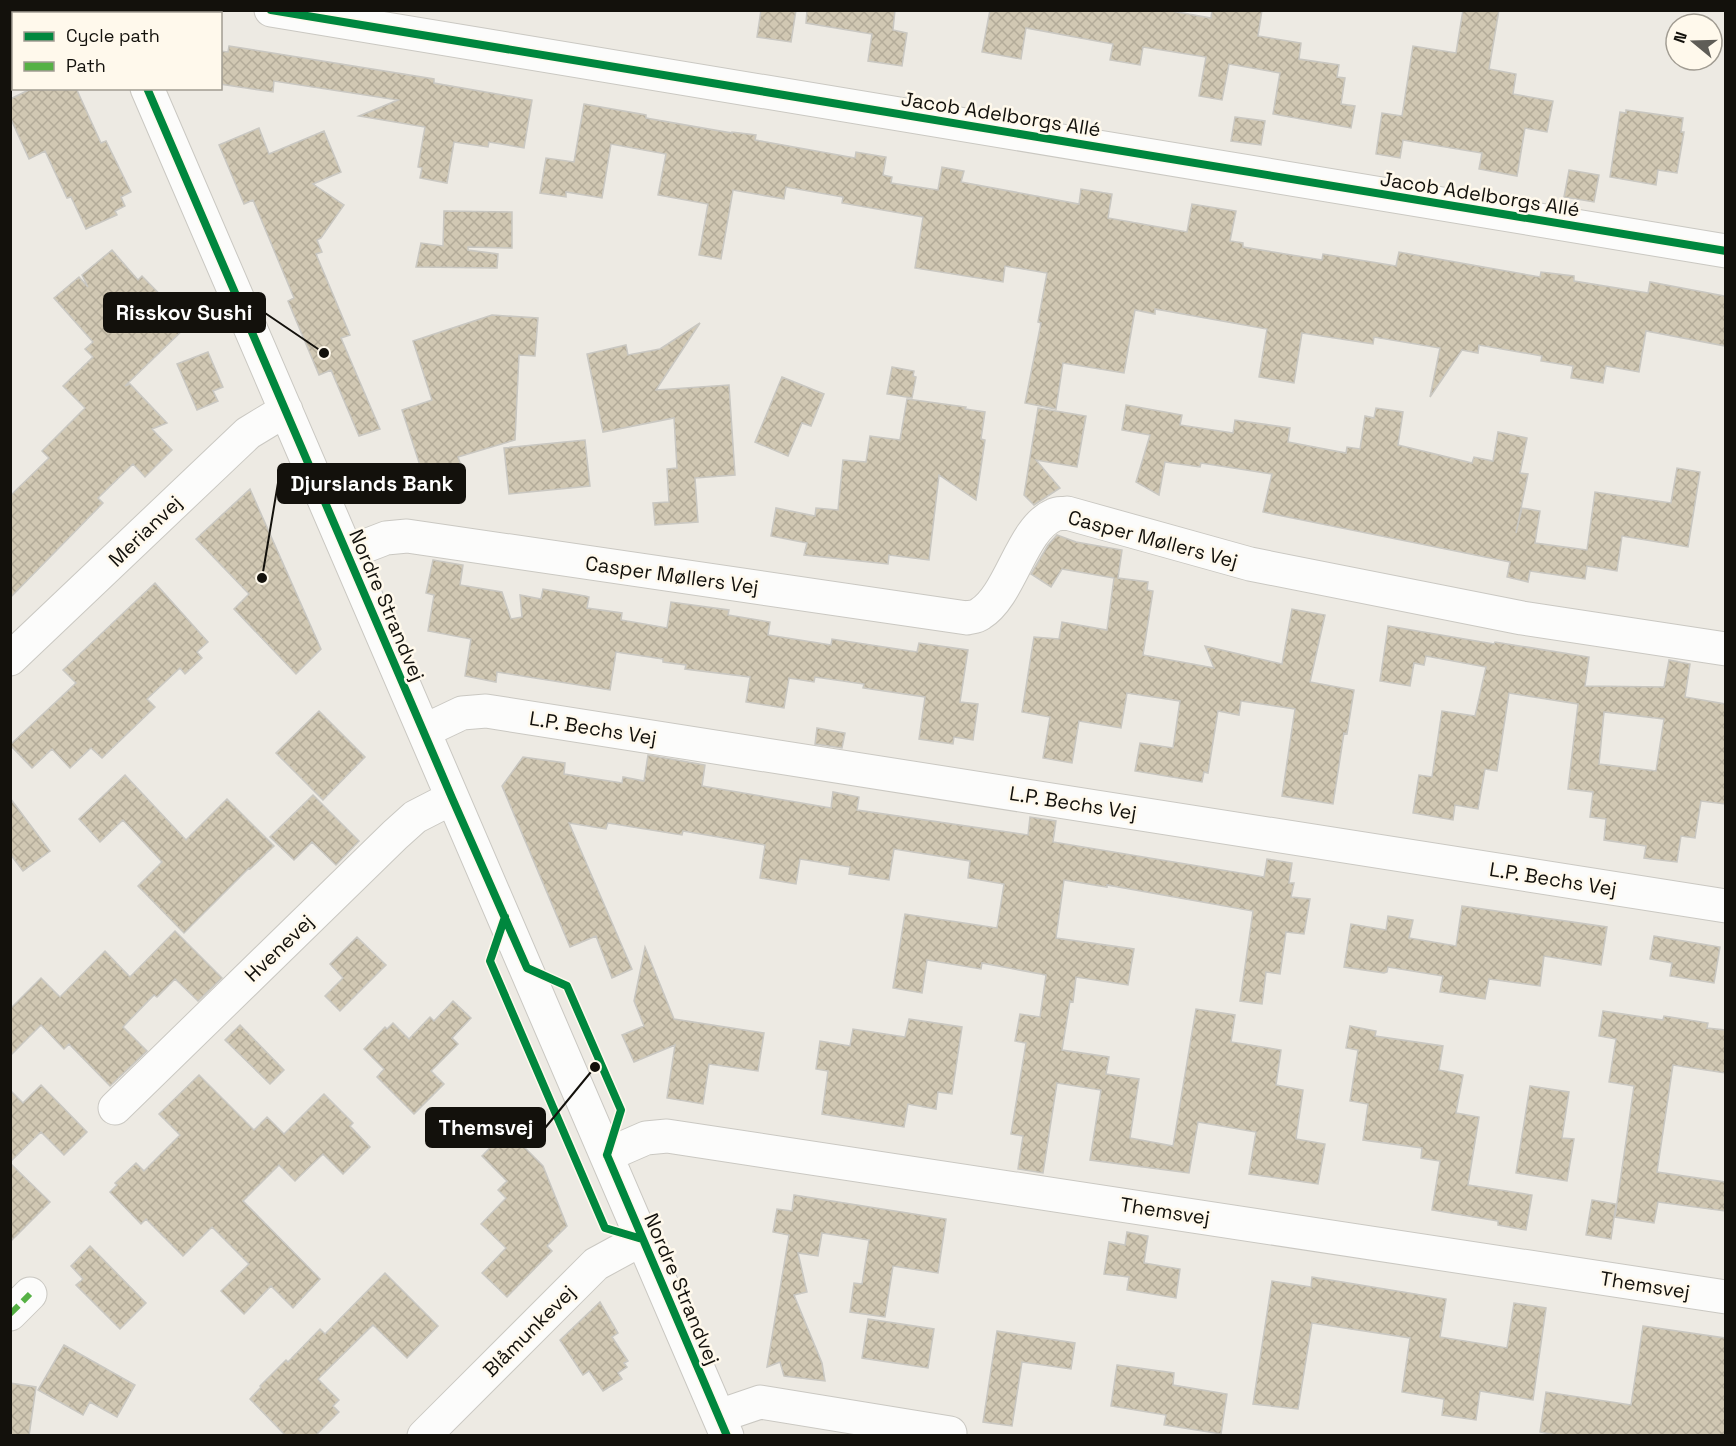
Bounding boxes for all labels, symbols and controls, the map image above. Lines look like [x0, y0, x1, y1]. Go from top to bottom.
legend [12, 12, 222, 90]
north arrow [1664, 12, 1724, 72]
text: Cycle path [66, 24, 160, 47]
text: N [1669, 29, 1692, 46]
text: Path [66, 54, 106, 77]
street label: Jacob Adelborgs Allé [899, 85, 1103, 143]
street label: Jacob Adelborgs Allé [1378, 165, 1582, 223]
callout: Risskov Sushi [104, 293, 265, 332]
text: Risskov Sushi [116, 299, 252, 326]
callout: Djurslands Bank [278, 464, 465, 503]
text: Djurslands Bank [291, 470, 454, 497]
street label: Merianvej [103, 490, 187, 572]
street label: Casper Møllers Vej [1065, 504, 1241, 574]
street label: Nordre Strandvej [343, 525, 431, 685]
street label: Casper Møllers Vej [584, 550, 760, 600]
street label: L.P. Bechs Vej [528, 705, 658, 751]
street label: L.P. Bechs Vej [1008, 780, 1138, 826]
street label: L.P. Bechs Vej [1488, 856, 1618, 902]
street label: Hvenevej [239, 909, 319, 987]
callout: Themsvej [426, 1108, 545, 1147]
text: Themsvej [439, 1114, 533, 1141]
street label: Themsvej [1118, 1191, 1212, 1231]
street label: Nordre Strandvej [638, 1209, 726, 1369]
street label: Themsvej [1598, 1265, 1692, 1305]
street label: Blåmunkevej [477, 1279, 581, 1383]

